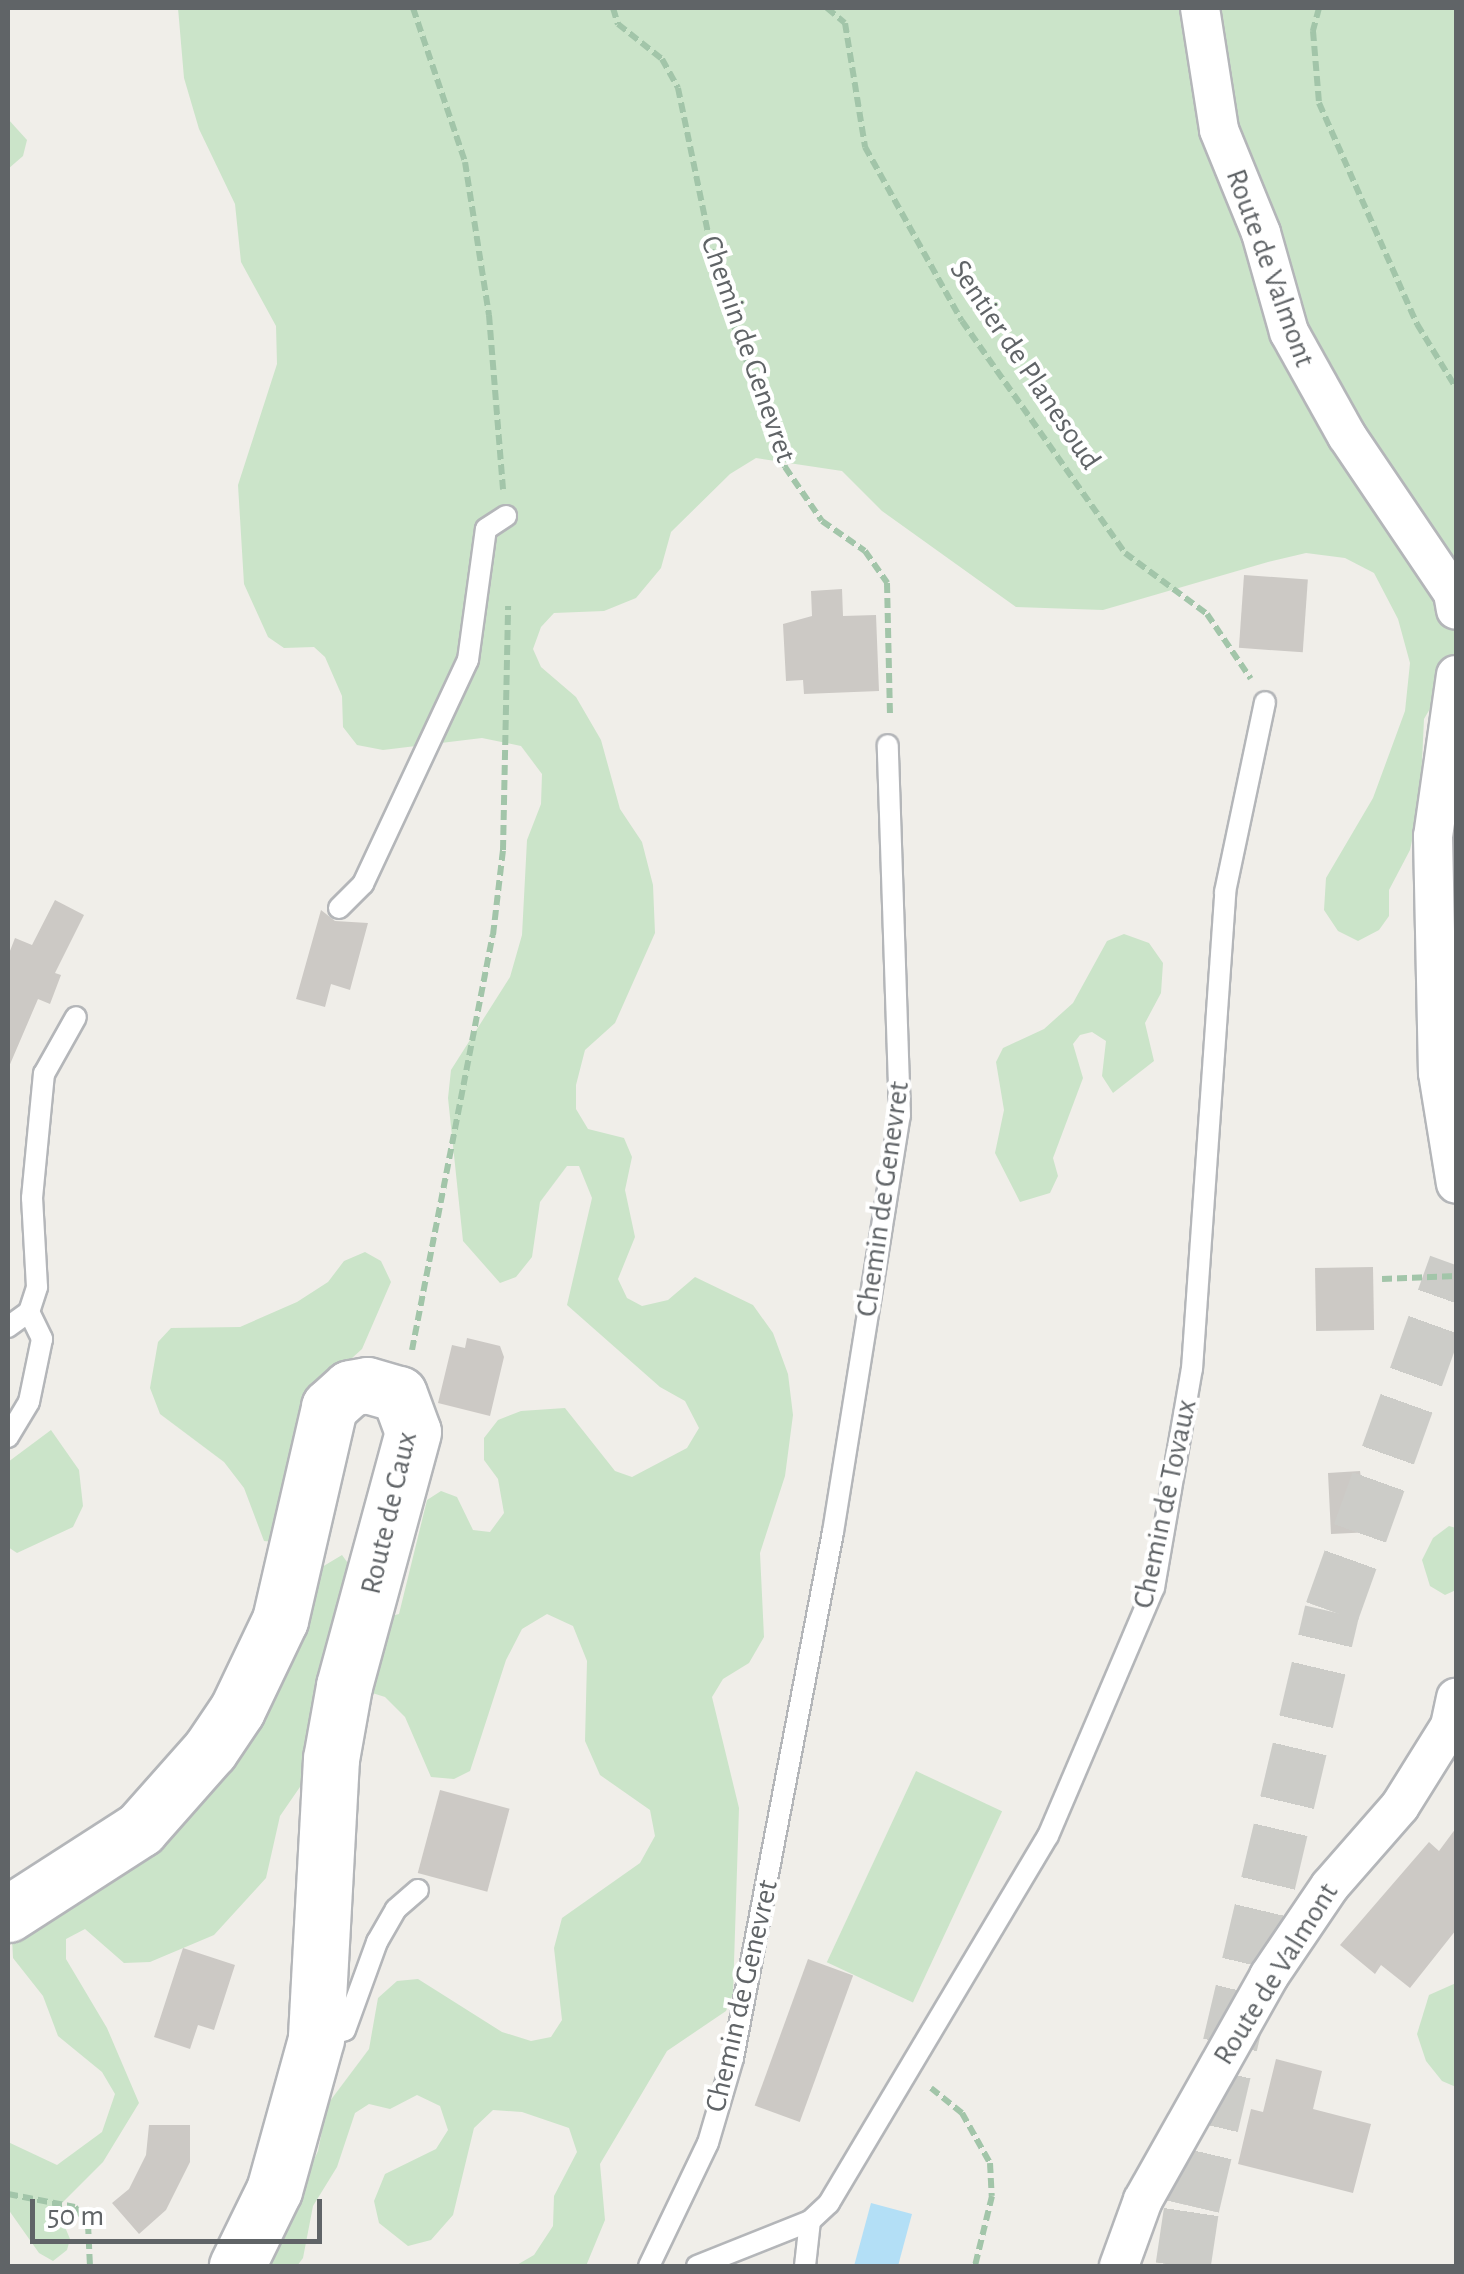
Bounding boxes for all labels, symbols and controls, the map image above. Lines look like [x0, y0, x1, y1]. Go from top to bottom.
street label: Route de Valmont [1218, 164, 1322, 372]
street label: Chemin de Genevret [692, 231, 804, 467]
street label: Sentier de Planesoud [942, 253, 1108, 477]
street label: Chemin de Genevret [849, 1079, 917, 1319]
street label: Chemin de Tovaux [1125, 1396, 1205, 1612]
street label: Route de Caux [353, 1428, 425, 1598]
street label: Chemin de Genevret [698, 1876, 786, 2116]
street label: Route de Valmont [1206, 1876, 1346, 2072]
scale bar [35, 2179, 328, 2241]
text: 50 m [47, 2201, 104, 2231]

